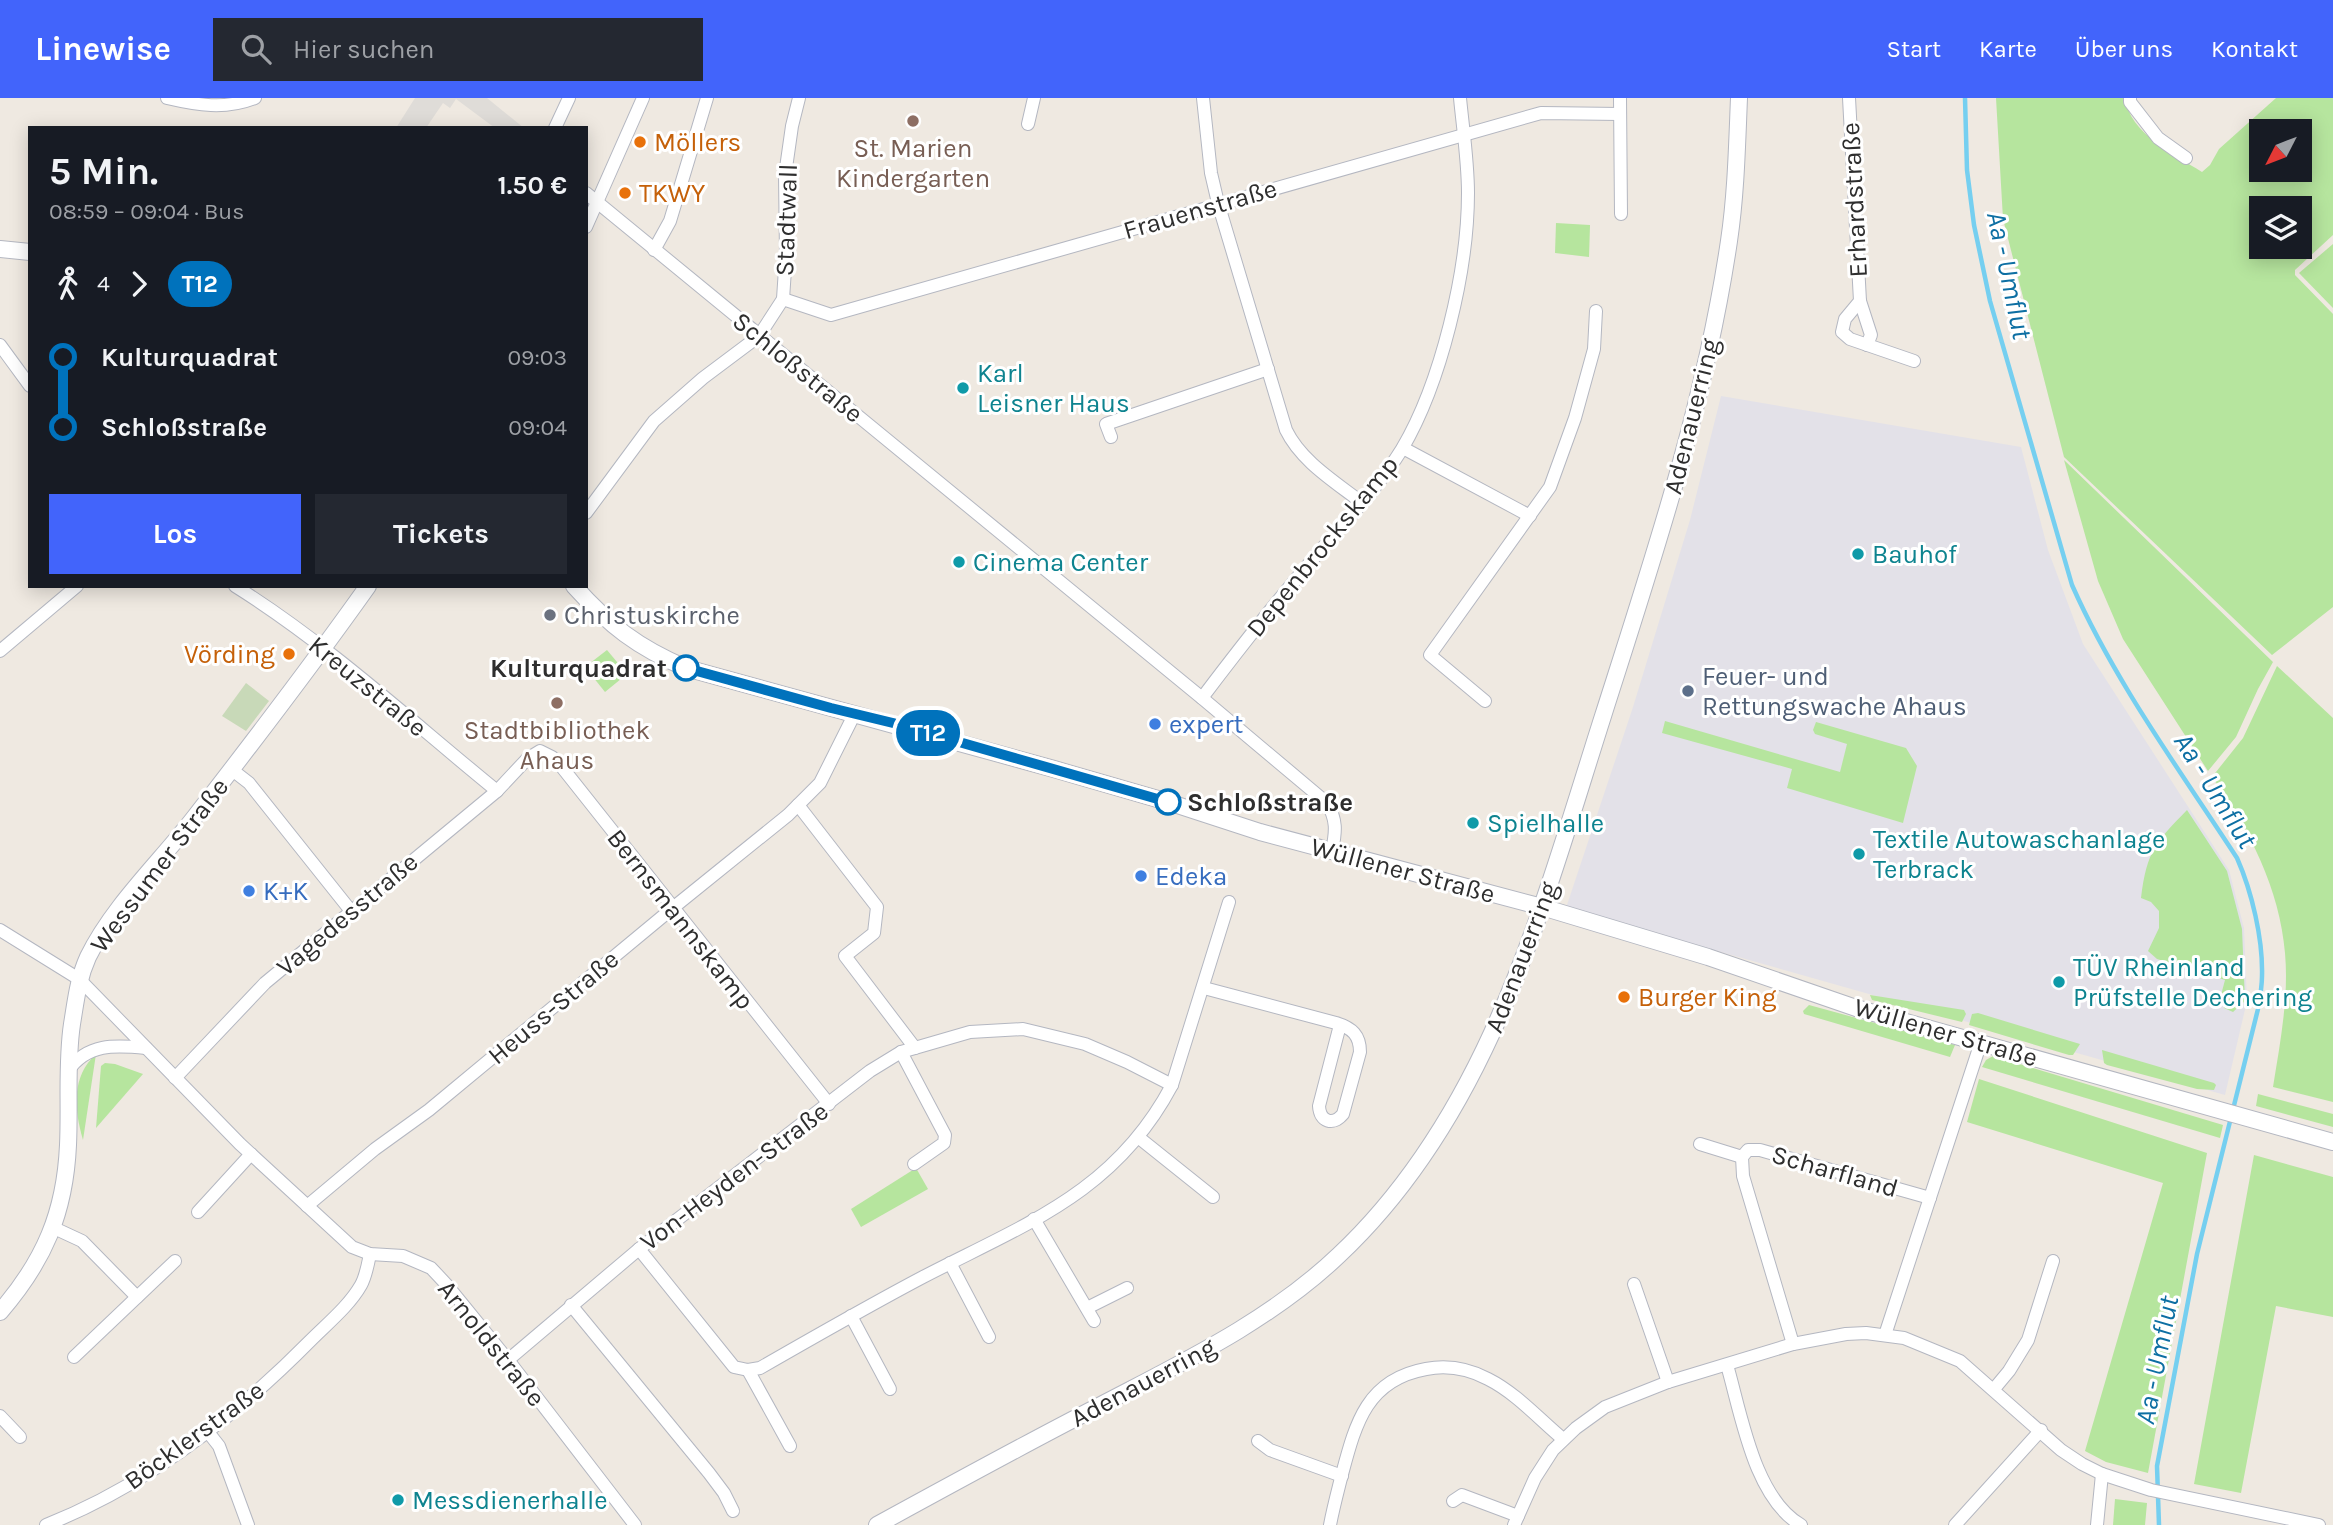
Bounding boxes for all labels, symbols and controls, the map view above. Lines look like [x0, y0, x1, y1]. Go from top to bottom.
search box [213, 18, 703, 81]
text: Linewise [35, 30, 171, 68]
icon: search [237, 30, 275, 68]
text: Hier suchen [293, 34, 435, 65]
text: Start [1887, 35, 1941, 63]
text: Karte [1979, 35, 2037, 63]
text: Über uns [2075, 35, 2173, 63]
text: Kontakt [2211, 35, 2298, 63]
marker: St. Marien Kindergarten [905, 113, 921, 129]
north arrow [2249, 119, 2312, 182]
map controls [2249, 119, 2312, 259]
street label: Erhardstraße [1835, 122, 1874, 278]
place label: Möllers [654, 127, 741, 158]
place label: St. Marien Kindergarten [836, 133, 990, 194]
marker: Möllers [632, 134, 648, 150]
text: 5 Min. [49, 149, 158, 194]
street label: Stadtwall [769, 163, 804, 277]
text: 1.50 € [498, 170, 567, 201]
street label: Frauenstraße [1120, 173, 1281, 246]
place label: TKWY [639, 178, 706, 209]
marker: TKWY [617, 185, 633, 201]
button: layers [2249, 196, 2312, 259]
text: 08:59 – 09:04 · Bus [49, 198, 244, 225]
water label: Aa - Umflut [1980, 208, 2039, 343]
icon: walk [49, 265, 87, 303]
icon: forward [120, 265, 158, 303]
text: 4 [97, 270, 110, 297]
text: T12 [182, 270, 218, 298]
street label: Schloßstraße [726, 305, 869, 429]
street label: Adenauerring [1657, 335, 1726, 497]
text: Kulturquadrat [101, 342, 278, 373]
text: 09:03 [507, 344, 567, 371]
place label: Karl Leisner Haus [977, 358, 1130, 419]
marker: Karl Leisner Haus [955, 380, 971, 396]
text: Schloßstraße [101, 412, 267, 443]
text: 09:04 [508, 414, 567, 441]
street label: Depenbrockskamp [1240, 450, 1405, 643]
button: Los [49, 494, 301, 574]
button: Tickets [315, 494, 567, 574]
place label: Bauhof [1872, 539, 1958, 570]
marker: Bauhof [1850, 546, 1866, 562]
place label: Cinema Center [973, 547, 1149, 578]
marker: Cinema Center [951, 554, 967, 570]
place label: Christuskirche [564, 600, 740, 631]
marker: Christuskirche [542, 607, 558, 623]
street label: Kreuzstraße [302, 629, 433, 743]
place label: Vörding [184, 639, 275, 670]
marker: Vörding [281, 646, 297, 662]
place label: Kulturquadrat [490, 653, 667, 684]
marker: Kulturquadrat [673, 655, 699, 681]
place label: Feuer- und Rettungswache Ahaus [1702, 661, 1967, 722]
marker: Feuer- und Rettungswache Ahaus [1680, 683, 1696, 699]
marker: Stadtbibliothek Ahaus [549, 695, 565, 711]
place label: expert [1169, 709, 1244, 740]
line badge: T12 [888, 710, 968, 756]
place label: Stadtbibliothek Ahaus [464, 715, 650, 776]
marker: expert [1147, 716, 1163, 732]
text: T12 [910, 719, 946, 747]
water label: Aa - Umflut [2167, 726, 2264, 855]
street label: Wessumer Straße [84, 772, 235, 959]
place label: Schloßstraße [1187, 787, 1353, 818]
marker: Schloßstraße [1155, 789, 1181, 815]
place label: Spielhalle [1487, 808, 1604, 839]
marker: Spielhalle [1465, 815, 1481, 831]
street label: Bernsmannskamp [601, 823, 761, 1016]
place label: Textile Autowaschanlage Terbrack [1873, 824, 2165, 885]
street label: Wüllener Straße [1307, 831, 1498, 910]
street label: Vagedesstraße [270, 846, 424, 983]
marker: Textile Autowaschanlage Terbrack [1851, 846, 1867, 862]
place label: Edeka [1155, 861, 1227, 892]
marker: Edeka [1133, 868, 1149, 884]
place label: K+K [263, 876, 308, 907]
street label: Adenauerring [1478, 877, 1565, 1037]
marker: K+K [241, 883, 257, 899]
street label: Heuss-Straße [482, 944, 625, 1071]
place label: TÜV Rheinland Prüfstelle Dechering [2073, 952, 2312, 1013]
marker: TÜV Rheinland Prüfstelle Dechering [2051, 974, 2067, 990]
place label: Burger King [1638, 982, 1777, 1013]
marker: Burger King [1616, 989, 1632, 1005]
street label: Wüllener Straße [1851, 991, 2041, 1073]
street label: Von-Heyden-Straße [634, 1096, 835, 1257]
street label: Scharfland [1768, 1139, 1902, 1204]
street label: Arnoldstraße [431, 1274, 552, 1413]
water label: Aa - Umflut [2128, 1293, 2185, 1427]
street label: Adenauerring [1065, 1331, 1221, 1434]
street label: Böcklerstraße [118, 1374, 270, 1496]
place label: Messdienerhalle [412, 1485, 608, 1516]
marker: Messdienerhalle [390, 1492, 406, 1508]

